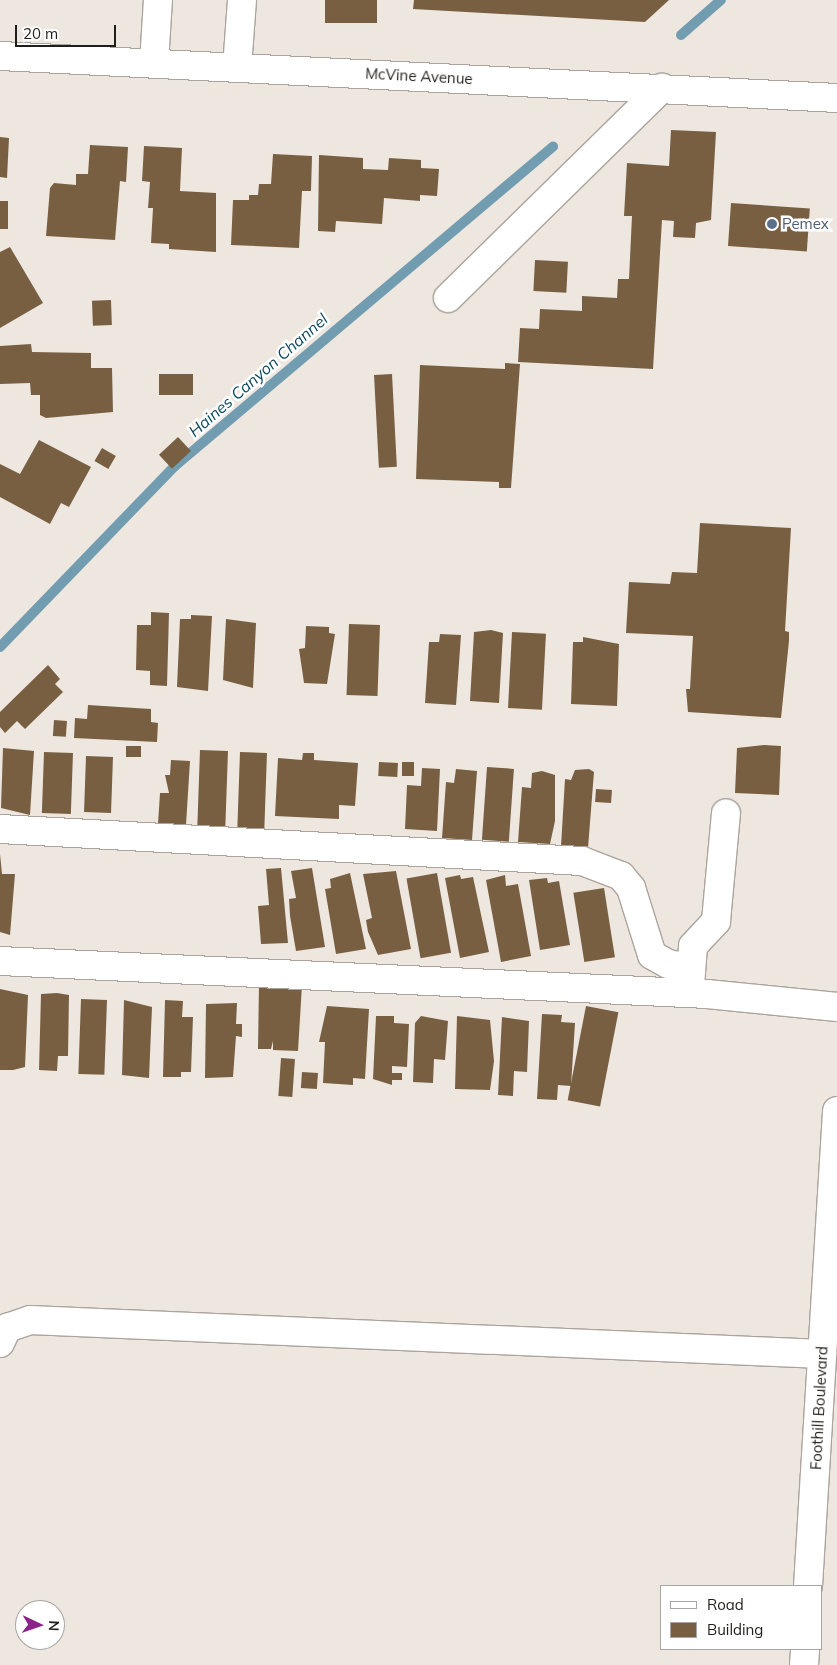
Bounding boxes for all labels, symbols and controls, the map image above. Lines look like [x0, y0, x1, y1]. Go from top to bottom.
scale bar [18, 15, 119, 47]
text: 20 m [23, 24, 58, 43]
street label: McVine Avenue [365, 64, 473, 88]
place label: Pemex [782, 215, 829, 233]
marker: Pemex [766, 218, 778, 230]
water label: Haines Canyon Channel [185, 309, 331, 441]
street label: Foothill Boulevard [807, 1346, 831, 1470]
legend [660, 1585, 822, 1650]
text: Road [707, 1595, 744, 1614]
north arrow [15, 1600, 65, 1650]
text: N [45, 1620, 63, 1631]
text: Building [707, 1620, 763, 1639]

